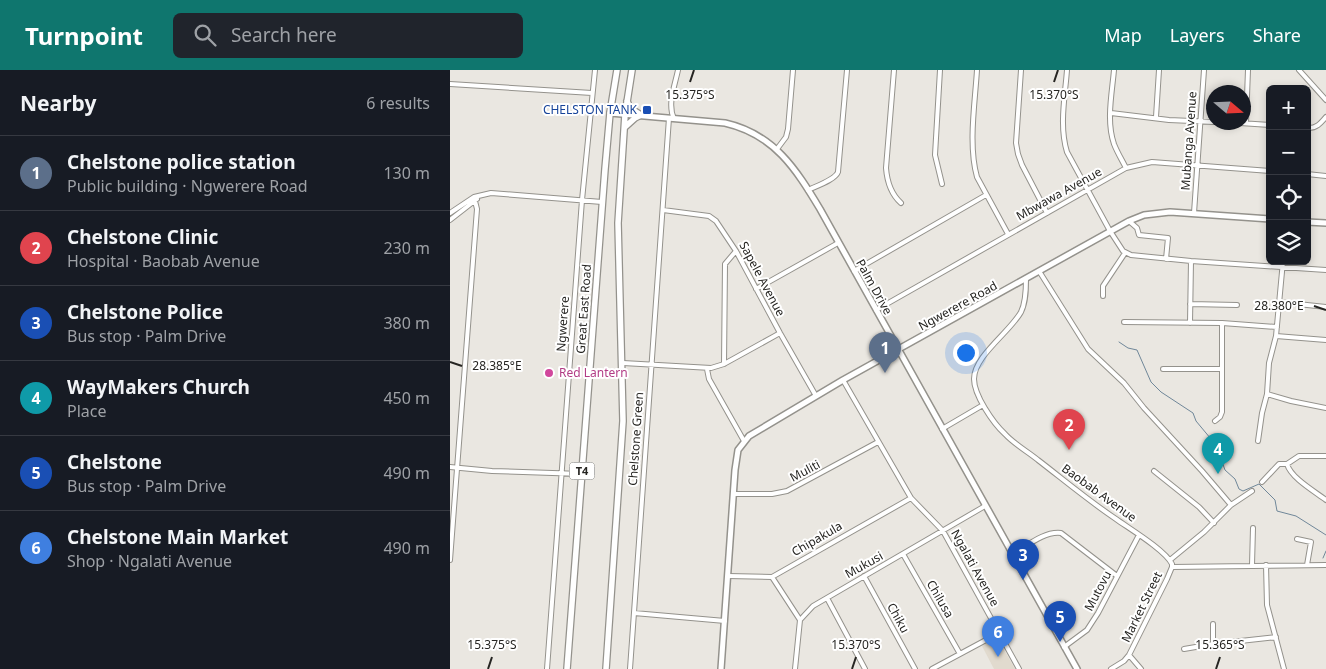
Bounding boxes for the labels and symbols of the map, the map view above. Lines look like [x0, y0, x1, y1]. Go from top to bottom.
north arrow [1206, 85, 1251, 130]
text: 15.375°S [665, 86, 715, 103]
text: 15.370°S [1029, 86, 1079, 103]
street label: Mubanga Avenue [1177, 91, 1200, 191]
place label: CHELSTON TANK [543, 101, 638, 118]
marker: CHELSTON TANK [641, 104, 653, 116]
street label: Mbwawa Avenue [1013, 163, 1105, 224]
street label: Sapele Avenue [736, 238, 789, 319]
street label: Palm Drive [852, 256, 897, 318]
street label: Great East Road [572, 264, 595, 354]
street label: Ngwerere Road [915, 277, 1000, 334]
street label: Ngwerere [552, 295, 573, 352]
text: 28.380°E [1254, 297, 1304, 314]
pin: 1 [869, 332, 901, 373]
your location [953, 340, 979, 366]
text: 28.385°E [472, 357, 522, 374]
place label: Red Lantern [559, 364, 628, 381]
marker: Red Lantern [543, 367, 555, 379]
street label: Chelstone Green [624, 392, 647, 486]
pin: 2 [1053, 409, 1085, 450]
pin: 4 [1202, 433, 1234, 474]
street label: Muliti [787, 456, 823, 486]
street label: Baobab Avenue [1058, 460, 1140, 526]
road number: T4 [570, 462, 594, 480]
street label: Chipakula [788, 517, 845, 560]
street label: Ngalati Avenue [947, 526, 1004, 610]
pin: 3 [1007, 539, 1039, 580]
street label: Mukusi [842, 547, 886, 582]
street label: Mutovu [1080, 568, 1115, 614]
street label: Market Street [1117, 568, 1166, 645]
street label: Chilusa [923, 577, 958, 621]
street label: Chiku [883, 600, 914, 636]
pin: 5 [1044, 601, 1076, 642]
pin: 6 [982, 616, 1014, 657]
text: 15.375°S [467, 636, 517, 653]
text: 15.370°S [831, 636, 881, 653]
text: 15.365°S [1195, 636, 1245, 653]

